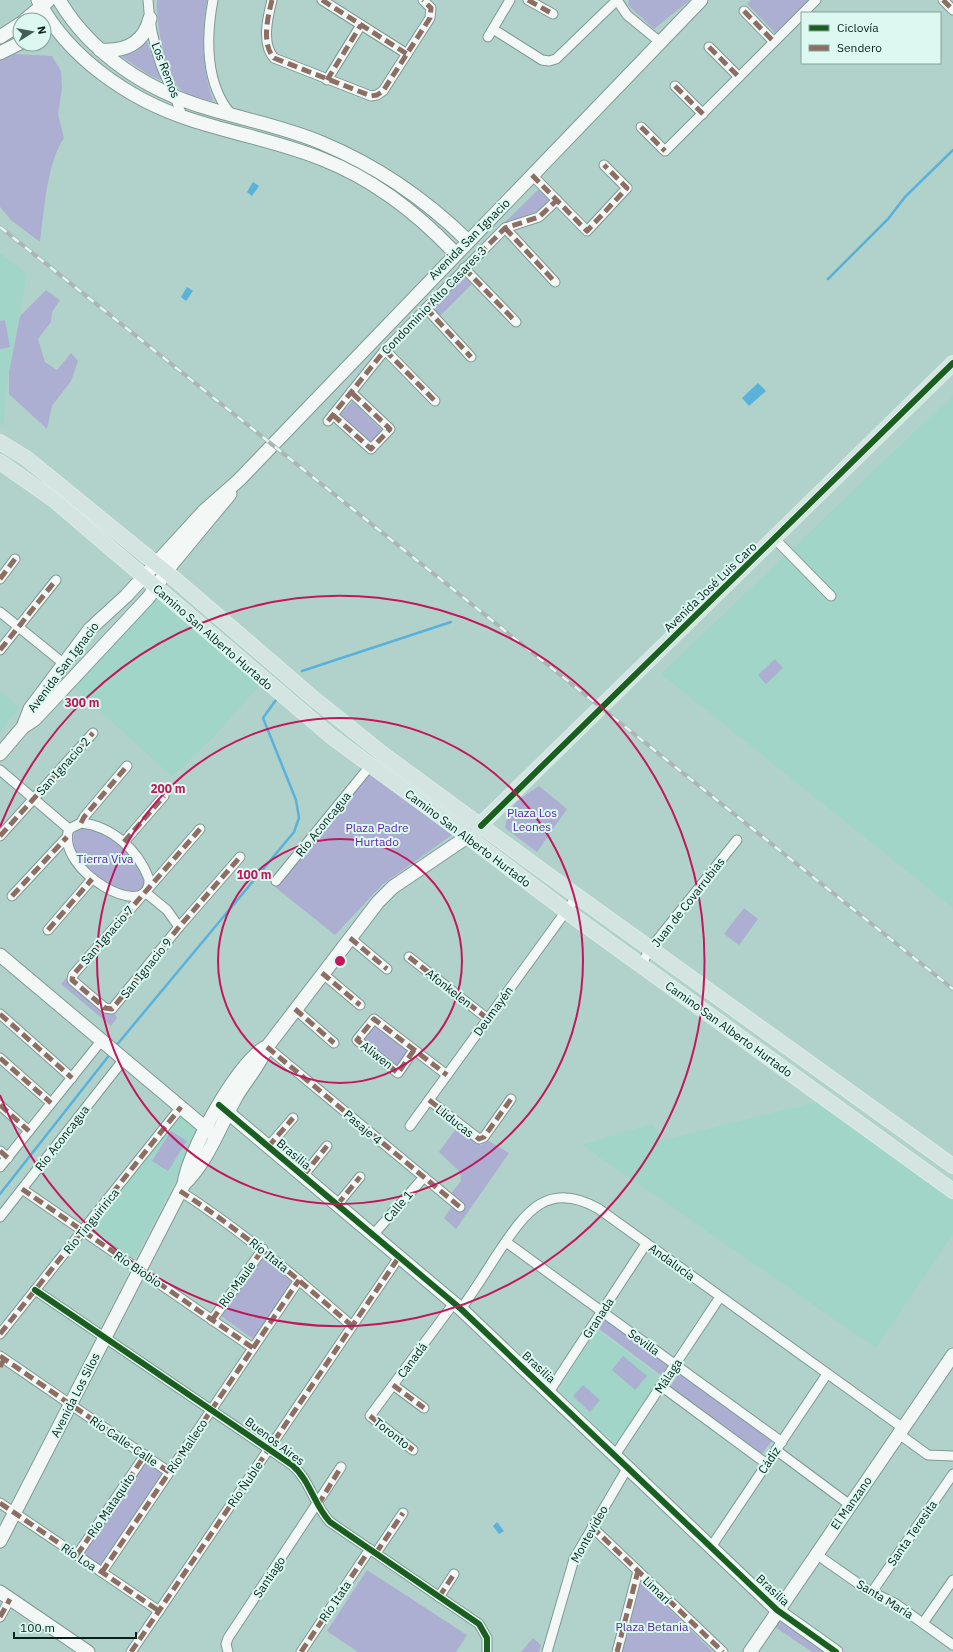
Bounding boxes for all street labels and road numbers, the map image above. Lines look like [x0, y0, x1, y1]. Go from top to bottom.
street label: Los Remos [149, 40, 184, 100]
street label: Avenida San Ignacio [425, 195, 513, 283]
street label: Condominio Alto Casares 3 [378, 243, 490, 357]
street label: Avenida José Luis Caro [660, 539, 760, 635]
street label: Camino San Alberto Hurtado [150, 581, 276, 693]
street label: Avenida San Ignacio [24, 619, 102, 715]
street label: San Ignacio 2 [33, 734, 93, 798]
street label: Camino San Alberto Hurtado [402, 786, 534, 890]
street label: Río Aconcagua [292, 788, 354, 860]
street label: Juan de Covarrubias [648, 854, 728, 950]
street label: San Ignacio 7 [77, 902, 137, 968]
street label: San Ignacio 9 [117, 935, 175, 1001]
street label: Afonkelen [423, 965, 475, 1011]
street label: Camino San Alberto Hurtado [663, 978, 796, 1080]
street label: Deumayén [470, 983, 516, 1039]
street label: Aliwen [358, 1038, 396, 1072]
street label: Lliducas [433, 1101, 477, 1141]
street label: Río Aconcagua [32, 1102, 93, 1174]
street label: Pasaje 4 [341, 1107, 385, 1147]
street label: Brasilia [274, 1135, 315, 1173]
street label: Río Tinguiririca [60, 1185, 122, 1257]
street label: Calle 1 [380, 1187, 416, 1225]
street label: Río Itata [246, 1235, 292, 1276]
street label: Andalucía [646, 1240, 698, 1284]
street label: Río Biobío [111, 1248, 165, 1291]
street label: Río Maule [215, 1258, 259, 1310]
street label: Granada [579, 1294, 617, 1341]
street label: Sevilla [625, 1326, 663, 1359]
street label: Canadá [394, 1339, 431, 1381]
street label: Brasilia [519, 1348, 559, 1387]
street label: Avenida Los Silos [47, 1350, 103, 1440]
street label: Málaga [651, 1355, 685, 1396]
street label: Río Calle-Calle [87, 1413, 161, 1470]
street label: Buenos Aires [242, 1414, 308, 1468]
street label: Toronto [371, 1414, 413, 1452]
street label: Río Malleco [163, 1416, 211, 1476]
street label: Cádiz [755, 1443, 784, 1476]
street label: Río Ñuble [224, 1458, 266, 1510]
street label: Río Mataquito [84, 1470, 138, 1540]
street label: El Manzano [827, 1473, 875, 1533]
street label: Santa Teresita [884, 1497, 940, 1569]
street label: Montevideo [567, 1503, 611, 1565]
street label: Río Loa [59, 1540, 100, 1575]
street label: Santiago [250, 1553, 288, 1601]
street label: Brasilia [753, 1571, 793, 1610]
street label: Limarí [640, 1573, 674, 1607]
street label: Santa María [854, 1576, 917, 1622]
street label: Río Itata [316, 1577, 354, 1624]

